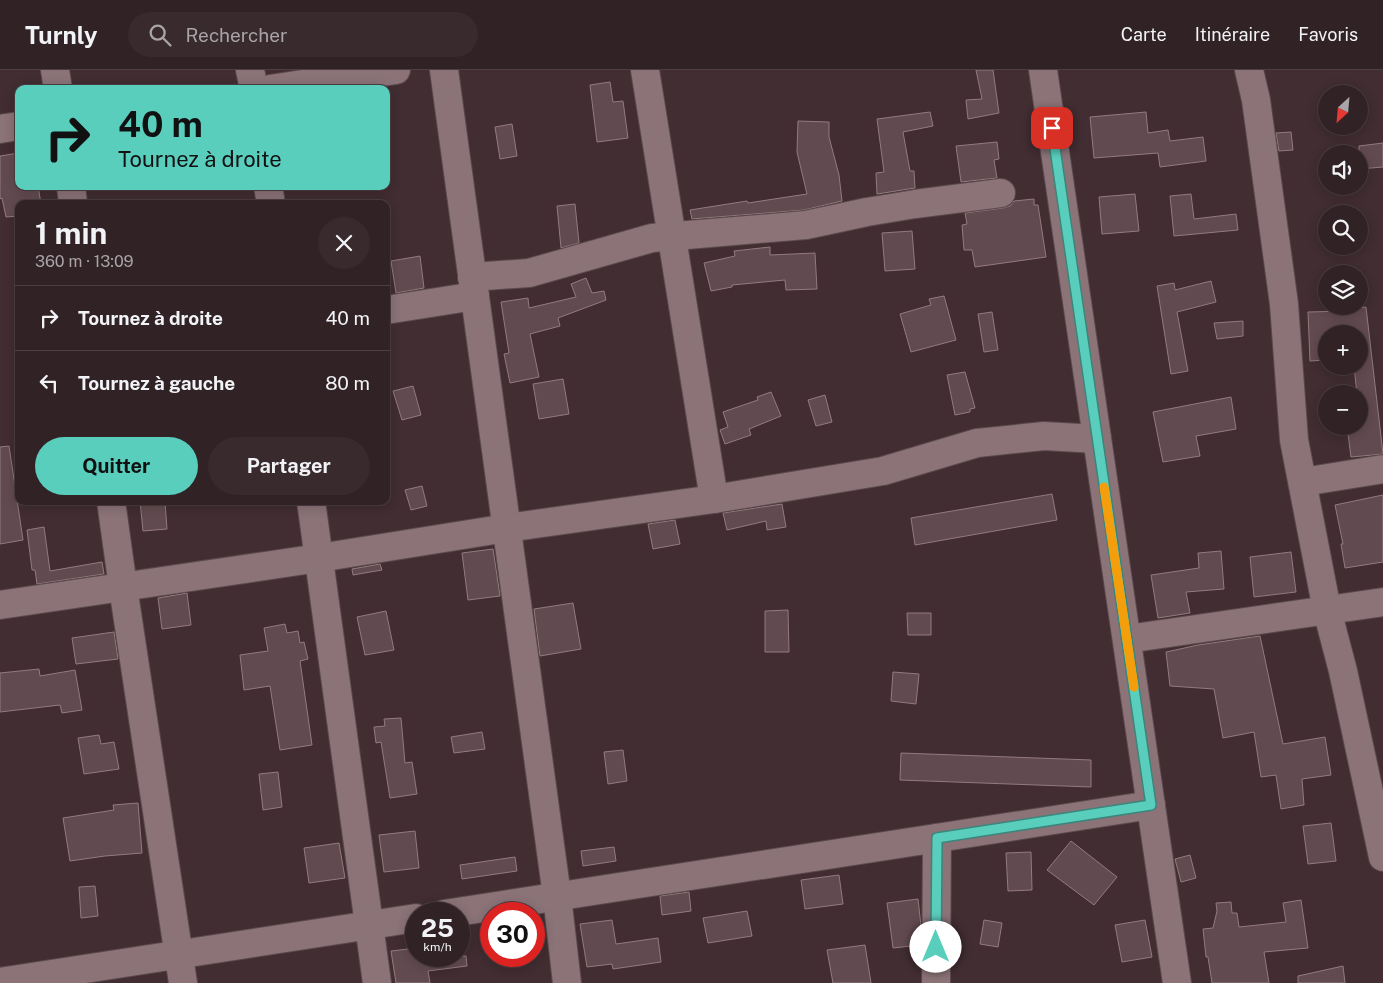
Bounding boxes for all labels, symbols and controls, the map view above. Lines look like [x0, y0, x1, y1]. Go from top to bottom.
search box [128, 12, 478, 57]
text: Turnly [25, 21, 98, 49]
icon: search [146, 21, 174, 49]
text: Rechercher [186, 24, 287, 46]
text: Carte [1121, 24, 1167, 45]
text: Itinéraire [1195, 24, 1270, 45]
text: Favoris [1298, 24, 1358, 45]
north arrow [1318, 85, 1368, 135]
map controls [1318, 85, 1368, 435]
text: 40 m [118, 104, 203, 145]
icon: right [35, 105, 100, 170]
pin [1031, 107, 1073, 149]
icon: arrive [1038, 114, 1066, 142]
button: sound [1318, 145, 1368, 195]
text: Tournez à droite [118, 146, 282, 172]
button: search [1318, 205, 1368, 255]
text: 1 min [35, 215, 107, 251]
button: close [318, 217, 370, 269]
text: 360 m · 13:09 [35, 252, 134, 271]
button: layers [1318, 265, 1368, 315]
icon: right [35, 304, 63, 332]
text: Tournez à droite [78, 307, 223, 329]
text: 40 m [325, 307, 370, 329]
button: + [1318, 325, 1368, 375]
icon: left [35, 369, 63, 397]
text: Tournez à gauche [78, 372, 235, 394]
text: 80 m [325, 372, 370, 394]
button: − [1318, 385, 1368, 435]
button: Quitter [35, 437, 198, 495]
button: Partager [208, 437, 370, 495]
speed limit sign: 30 [480, 902, 545, 967]
text: 25 [421, 913, 454, 943]
position arrow [909, 920, 961, 972]
text: km/h [423, 940, 452, 954]

